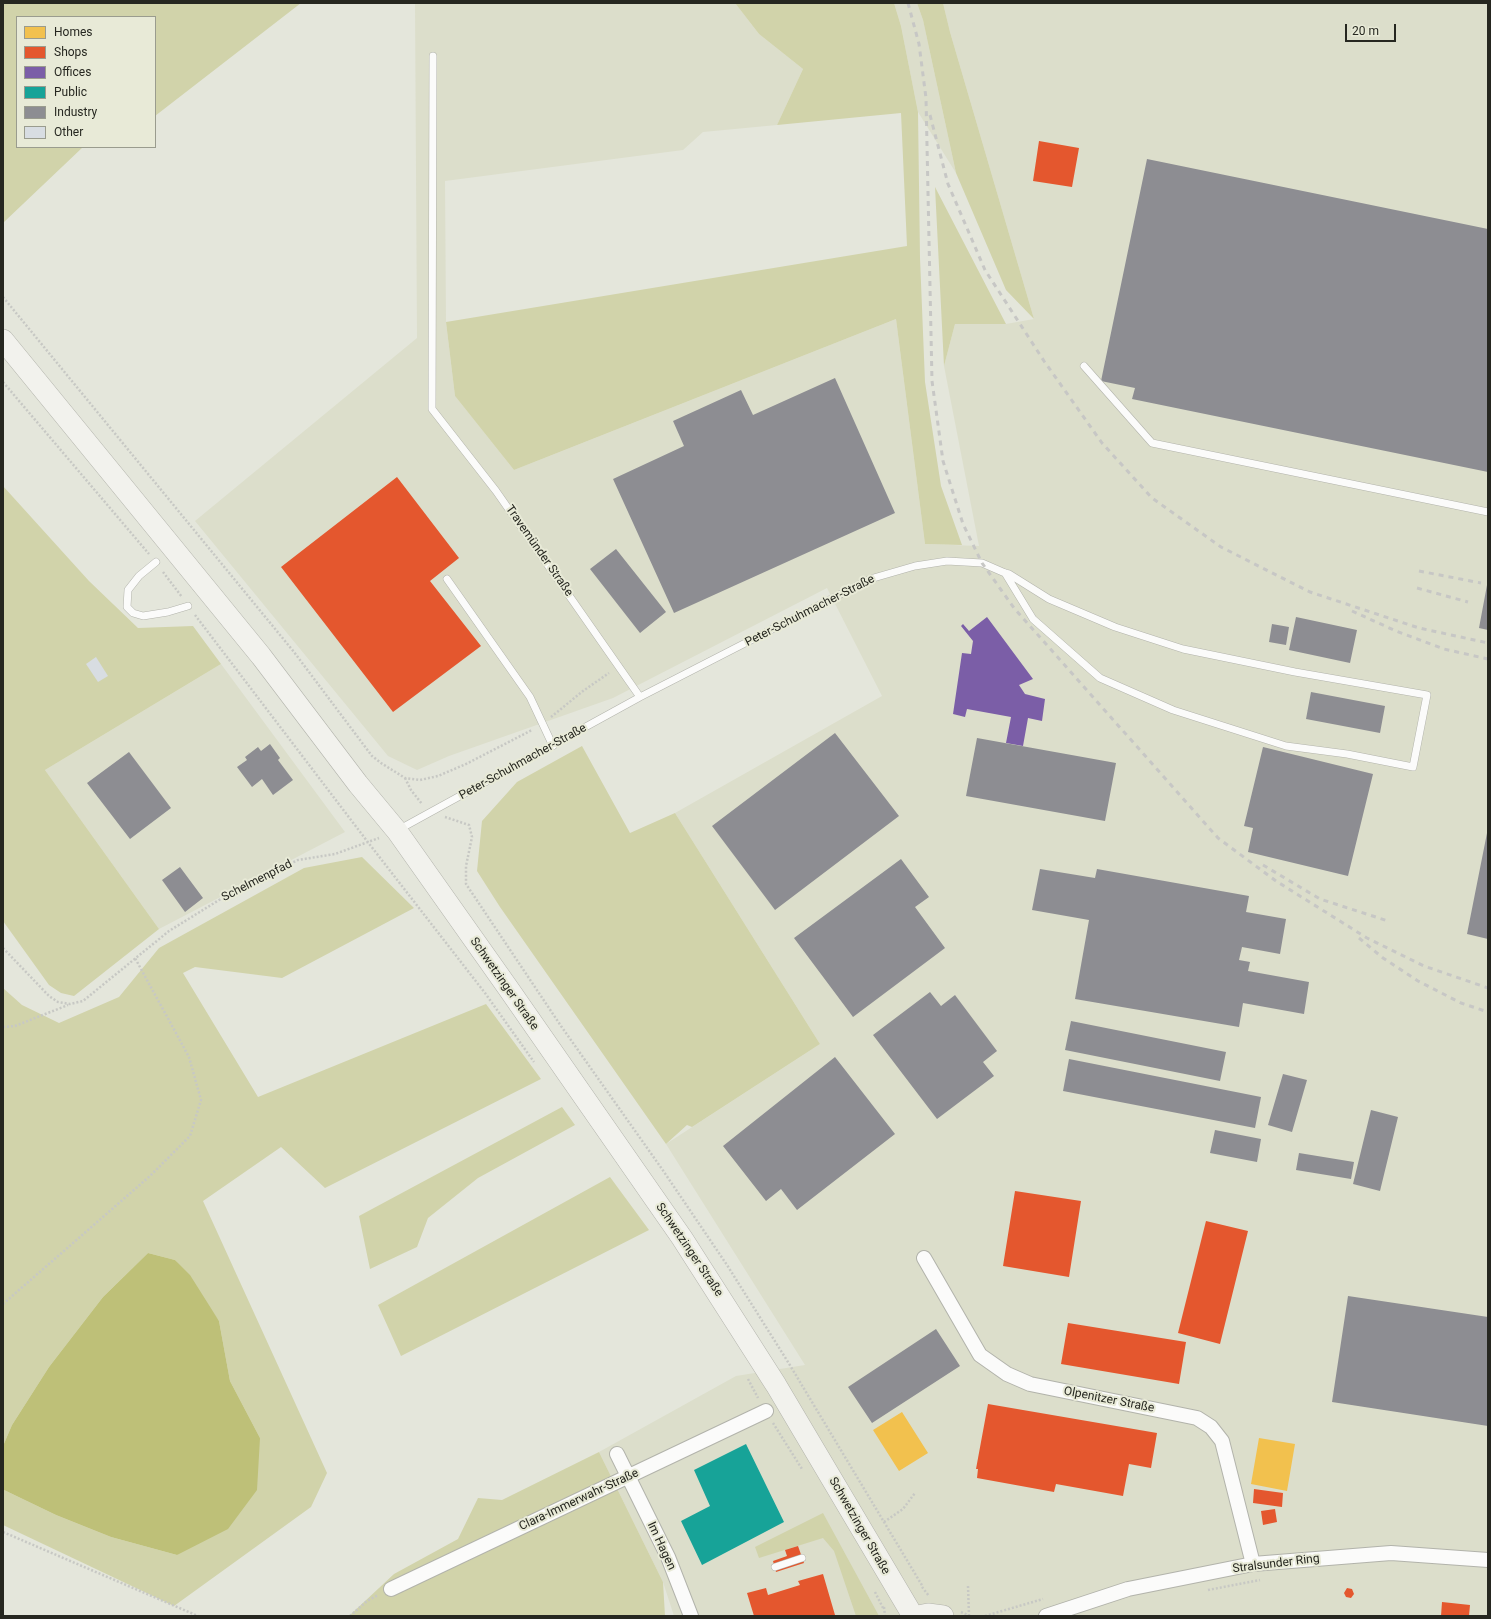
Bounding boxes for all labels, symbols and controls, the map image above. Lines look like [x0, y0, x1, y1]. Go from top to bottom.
legend [16, 16, 156, 148]
scale bar [1347, 16, 1398, 42]
text: 20 m [1352, 24, 1379, 38]
text: Homes [54, 25, 92, 39]
text: Shops [54, 45, 88, 59]
text: Offices [54, 65, 91, 79]
text: Public [54, 85, 87, 99]
text: Industry [54, 105, 97, 119]
text: Other [54, 125, 83, 139]
street label: Travemünder Straße [502, 503, 576, 599]
street label: Peter-Schuhmacher-Straße [743, 572, 877, 650]
street label: Peter-Schuhmacher-Straße [457, 721, 589, 803]
street label: Schelmenpfad [219, 857, 295, 905]
street label: Schwetzinger Straße [467, 935, 541, 1033]
street label: Schwetzinger Straße [652, 1200, 726, 1300]
street label: Olpenitzer Straße [1063, 1384, 1155, 1416]
street label: Clara-Immerwahr-Straße [517, 1466, 641, 1534]
street label: Schwetzinger Straße [825, 1475, 893, 1577]
street label: Im Hagen [644, 1520, 678, 1572]
street label: Stralsunder Ring [1232, 1552, 1320, 1576]

